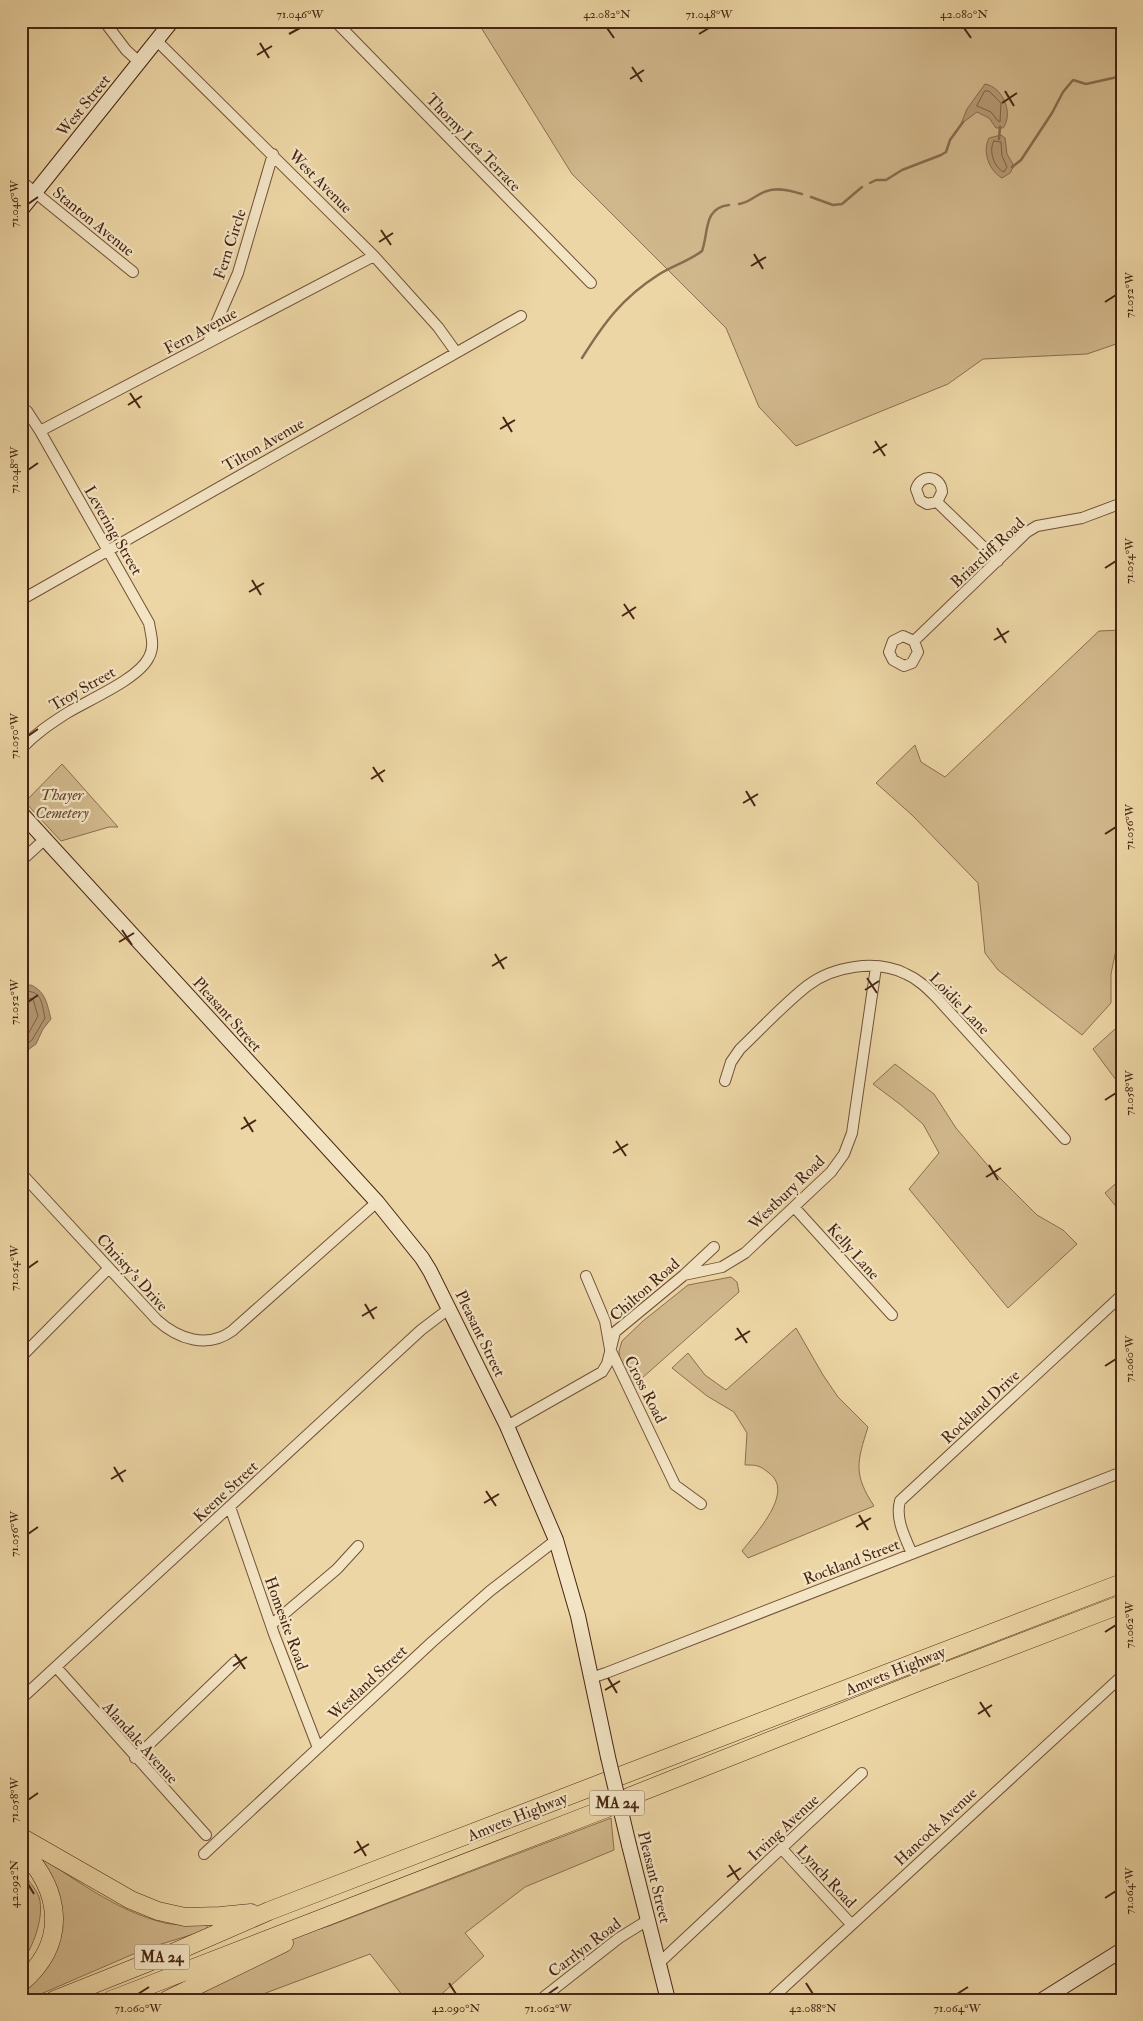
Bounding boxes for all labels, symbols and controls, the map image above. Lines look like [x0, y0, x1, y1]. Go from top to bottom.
text: 71.046°W [276, 7, 324, 22]
text: 42.082°N [583, 7, 631, 22]
text: 71.048°W [686, 7, 733, 22]
text: 42.080°N [940, 7, 988, 22]
street label: West Street [52, 71, 115, 142]
street label: Thorny Lea Terrace [421, 89, 525, 196]
street label: West Avenue [284, 145, 357, 218]
text: 71.046°W [7, 180, 22, 228]
street label: Stanton Avenue [48, 183, 139, 261]
street label: Fern Circle [209, 206, 251, 282]
text: 71.052°W [1122, 271, 1137, 318]
street label: Fern Avenue [160, 303, 241, 359]
street label: Tilton Avenue [219, 413, 308, 476]
text: 71.048°W [7, 446, 22, 493]
street label: Levering Street [79, 482, 147, 579]
street label: Briarcliff Road [947, 513, 1029, 592]
text: 71.054°W [1122, 537, 1137, 584]
street label: Troy Street [46, 662, 119, 716]
text: 71.050°W [7, 712, 22, 759]
park label: Thayer Cemetery [35, 785, 89, 823]
text: 71.056°W [1122, 803, 1137, 850]
street label: Loidie Lane [925, 968, 994, 1039]
street label: Pleasant Street [188, 973, 266, 1056]
text: 71.052°W [7, 978, 22, 1025]
text: 71.058°W [1122, 1069, 1137, 1116]
street label: Westbury Road [744, 1151, 829, 1235]
street label: Kelly Lane [823, 1219, 884, 1284]
street label: Christy's Drive [92, 1230, 173, 1316]
text: 71.054°W [7, 1244, 22, 1291]
street label: Chilton Road [606, 1254, 684, 1326]
street label: Pleasant Street [451, 1287, 510, 1380]
text: 71.060°W [1122, 1335, 1137, 1382]
street label: Cross Road [620, 1352, 671, 1427]
street label: Rockland Drive [937, 1365, 1024, 1448]
street label: Keene Street [189, 1457, 262, 1527]
text: 71.056°W [7, 1510, 22, 1557]
street label: Rockland Street [800, 1534, 902, 1590]
street label: Homesite Road [260, 1574, 312, 1673]
text: 71.062°W [1122, 1601, 1137, 1648]
street label: Westland Street [323, 1641, 411, 1725]
street label: Amvets Highway [841, 1641, 949, 1701]
street label: Alandale Avenue [97, 1697, 183, 1788]
text: 71.058°W [7, 1776, 22, 1823]
street label: Hancock Avenue [890, 1783, 981, 1870]
street label: Amvets Highway [463, 1787, 571, 1847]
road number: MA 24 [590, 1790, 644, 1816]
street label: Irving Avenue [744, 1790, 823, 1866]
street label: Pleasant Street [633, 1829, 675, 1925]
street label: Lynch Road [792, 1841, 860, 1912]
text: 42.092°N [7, 1860, 22, 1908]
text: 71.064°W [1122, 1867, 1137, 1915]
street label: Carrlyn Road [544, 1914, 625, 1982]
road number: MA 24 [134, 1944, 190, 1970]
text: 71.060°W [115, 2001, 162, 2016]
text: 42.090°N [432, 2001, 480, 2016]
text: 71.062°W [525, 2001, 572, 2016]
text: 42.088°N [789, 2001, 837, 2016]
text: 71.064°W [933, 2001, 981, 2016]

